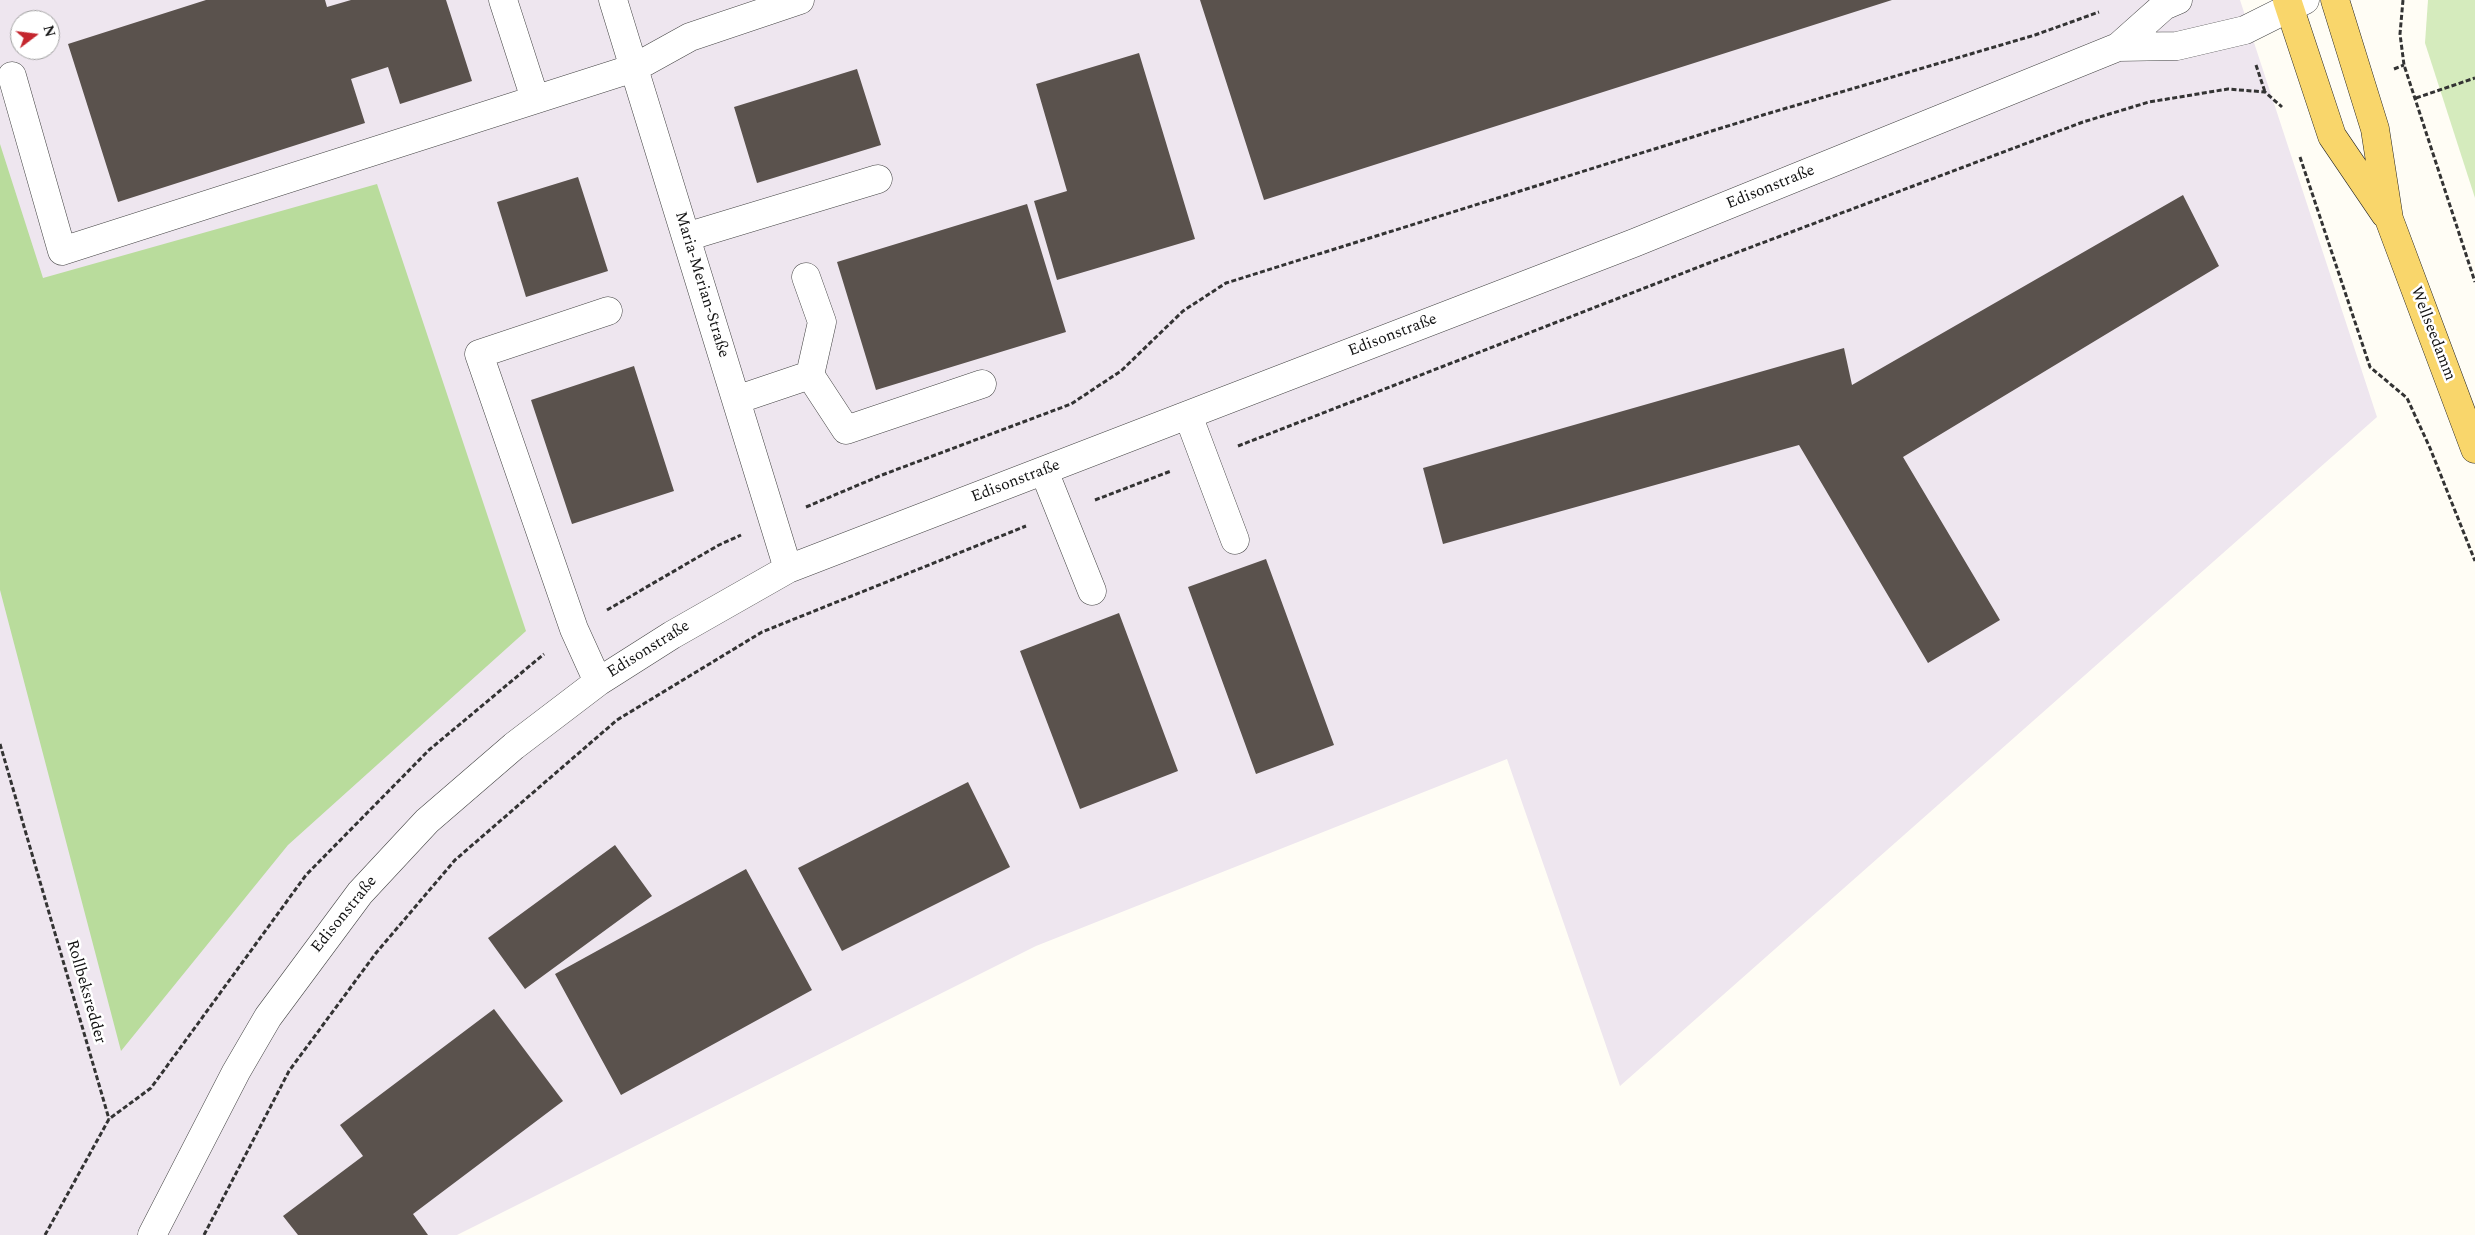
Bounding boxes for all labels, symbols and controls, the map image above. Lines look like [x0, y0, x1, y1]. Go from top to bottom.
north arrow [10, 10, 60, 60]
text: N [37, 23, 61, 39]
street label: Edisonstraße [1724, 162, 1818, 214]
street label: Maria-Merian-Straße [670, 210, 732, 360]
street label: Wellseedamm [2405, 284, 2459, 384]
street label: Edisonstraße [1346, 310, 1440, 362]
street label: Edisonstraße [969, 456, 1063, 508]
street label: Edisonstraße [604, 617, 694, 683]
street label: Edisonstraße [308, 873, 382, 957]
street label: Rollbeksredder [61, 938, 109, 1046]

